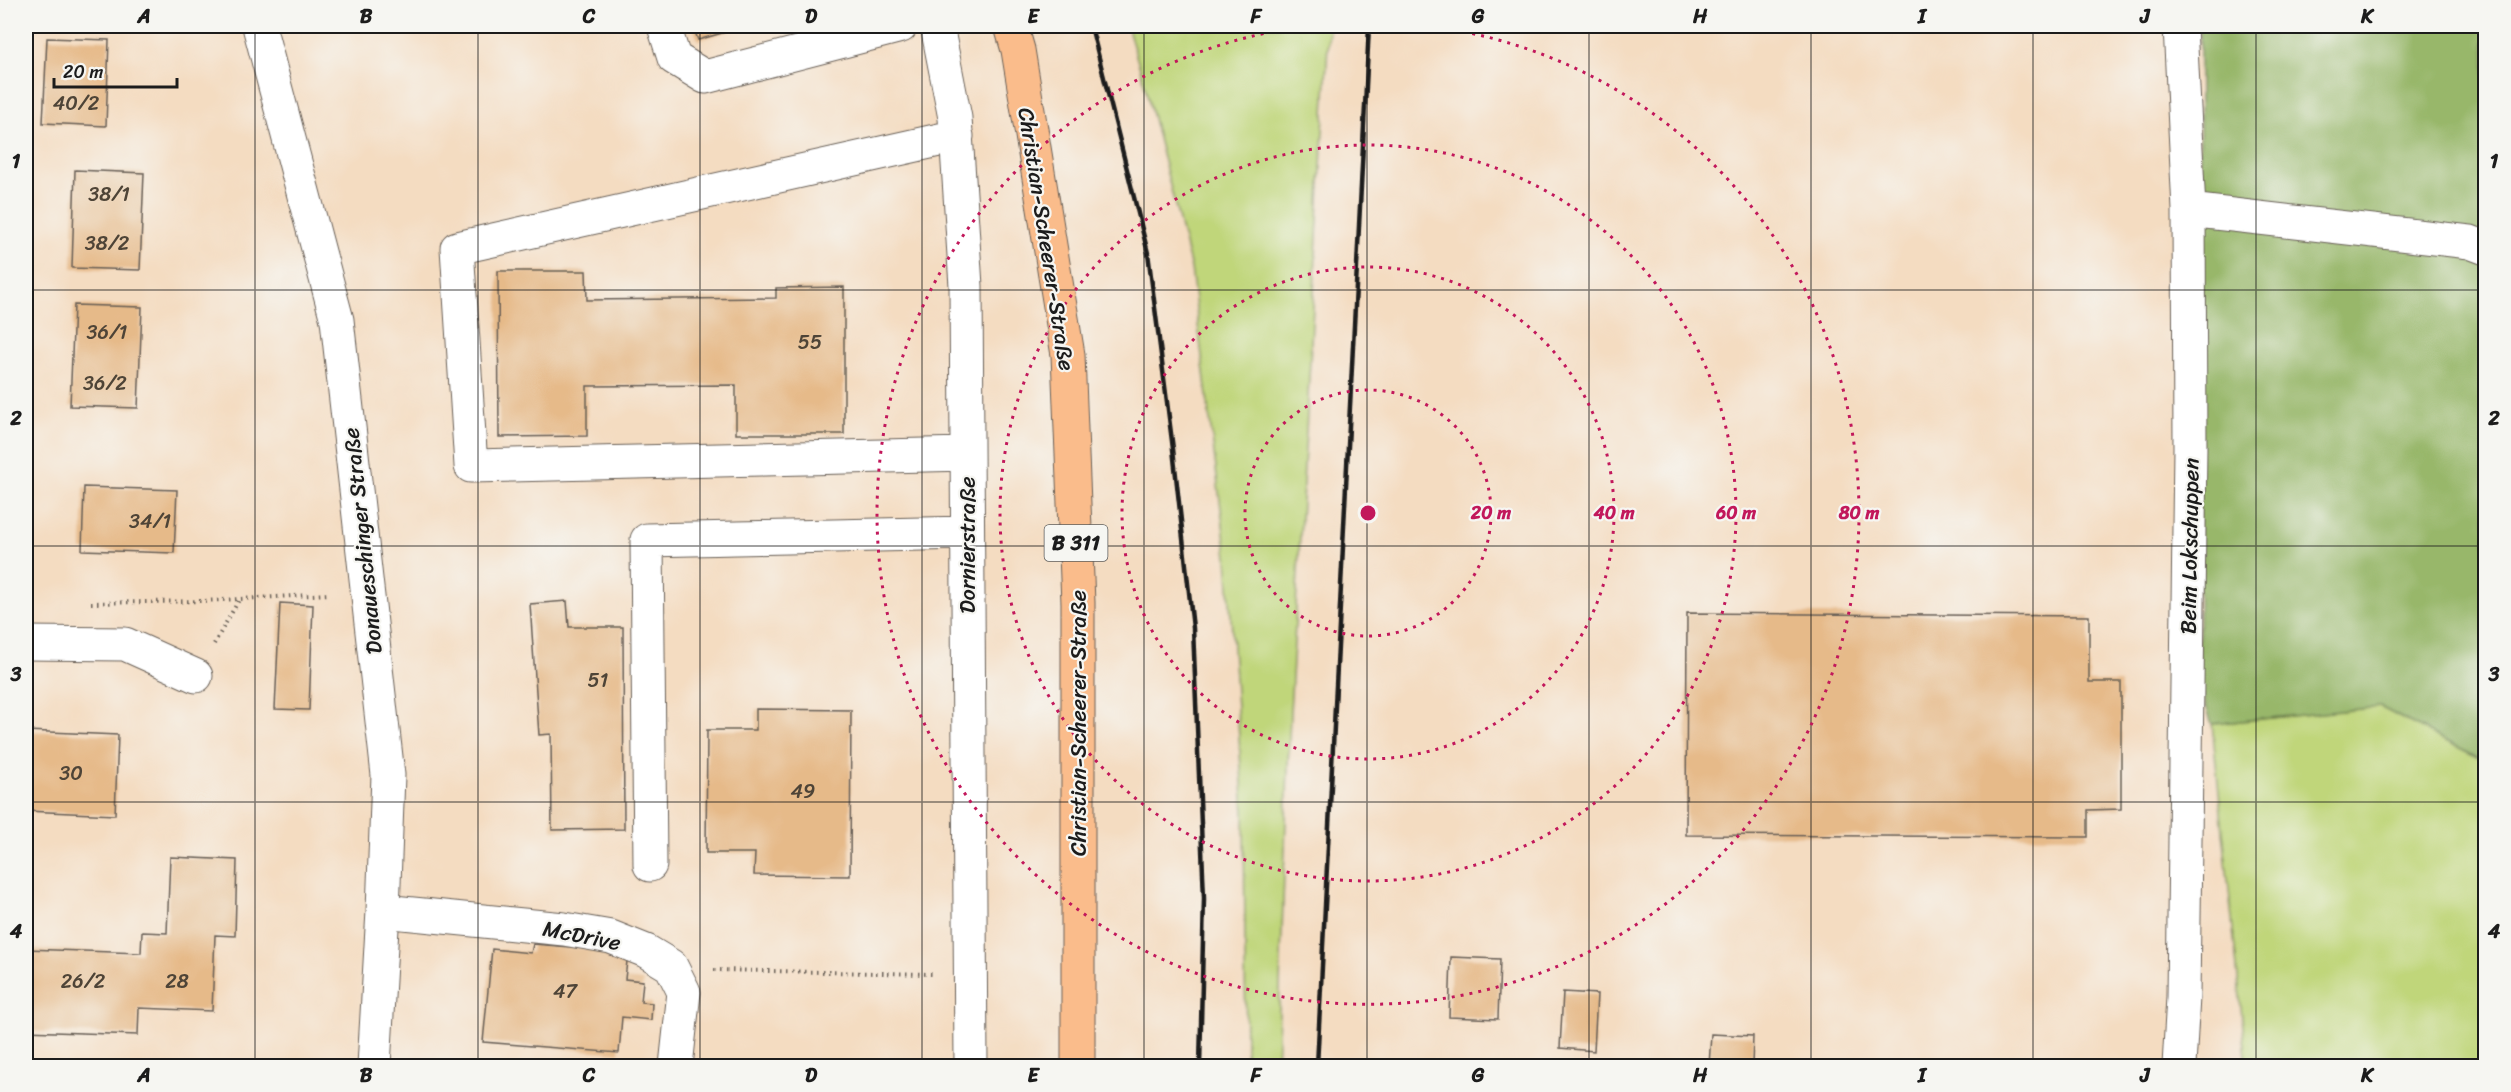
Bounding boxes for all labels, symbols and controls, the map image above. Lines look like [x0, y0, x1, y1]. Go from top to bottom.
text: A [136, 0, 151, 34]
text: B [360, 0, 373, 34]
text: C [582, 0, 596, 34]
text: D [805, 0, 818, 34]
text: E [1027, 0, 1040, 34]
text: F [1250, 0, 1263, 34]
text: G [1471, 0, 1485, 34]
text: H [1692, 0, 1708, 34]
text: I [1917, 0, 1928, 34]
text: J [2139, 0, 2151, 34]
text: K [2360, 0, 2375, 34]
scale bar [54, 51, 177, 89]
text: 20 m [63, 56, 103, 88]
house number: 40/2 [53, 86, 100, 121]
street label: Christian-Scheerer-Straße [1006, 105, 1087, 373]
text: 1 [12, 144, 21, 179]
text: 1 [2490, 144, 2499, 179]
house number: 38/1 [88, 177, 130, 212]
house number: 38/2 [85, 226, 130, 261]
house number: 36/1 [87, 315, 127, 350]
house number: 55 [798, 325, 822, 360]
house number: 36/2 [83, 366, 127, 401]
text: 2 [9, 401, 22, 436]
text: 2 [2487, 401, 2500, 436]
street label: Donaueschinger Straße [331, 426, 394, 656]
street label: Beim Lokschuppen [2168, 457, 2211, 635]
street label: Dornierstraße [948, 476, 987, 614]
text: 20 m [1470, 497, 1511, 529]
text: 40 m [1592, 497, 1635, 529]
text: 60 m [1715, 497, 1756, 529]
text: 80 m [1838, 497, 1880, 529]
centre of rings [1358, 503, 1378, 523]
house number: 34/1 [129, 504, 171, 539]
road number: B 311 [1044, 525, 1108, 561]
street label: Christian-Scheerer-Straße [1059, 590, 1098, 856]
text: 3 [10, 657, 22, 692]
text: 3 [2488, 657, 2500, 692]
house number: 51 [588, 663, 608, 698]
house number: 30 [59, 756, 83, 791]
house number: 49 [791, 774, 815, 809]
street label: McDrive [540, 909, 624, 962]
text: 4 [9, 914, 23, 949]
text: 4 [2487, 914, 2501, 949]
house number: 26/2 [61, 964, 106, 999]
house number: 28 [165, 964, 189, 999]
house number: 47 [553, 974, 579, 1009]
text: A [136, 1058, 151, 1092]
text: B [360, 1058, 373, 1092]
text: C [582, 1058, 596, 1092]
text: D [805, 1058, 818, 1092]
text: E [1027, 1058, 1040, 1092]
text: F [1250, 1058, 1263, 1092]
text: G [1471, 1058, 1485, 1092]
text: H [1692, 1058, 1708, 1092]
text: I [1917, 1058, 1928, 1092]
text: J [2139, 1058, 2151, 1092]
text: K [2360, 1058, 2375, 1092]

